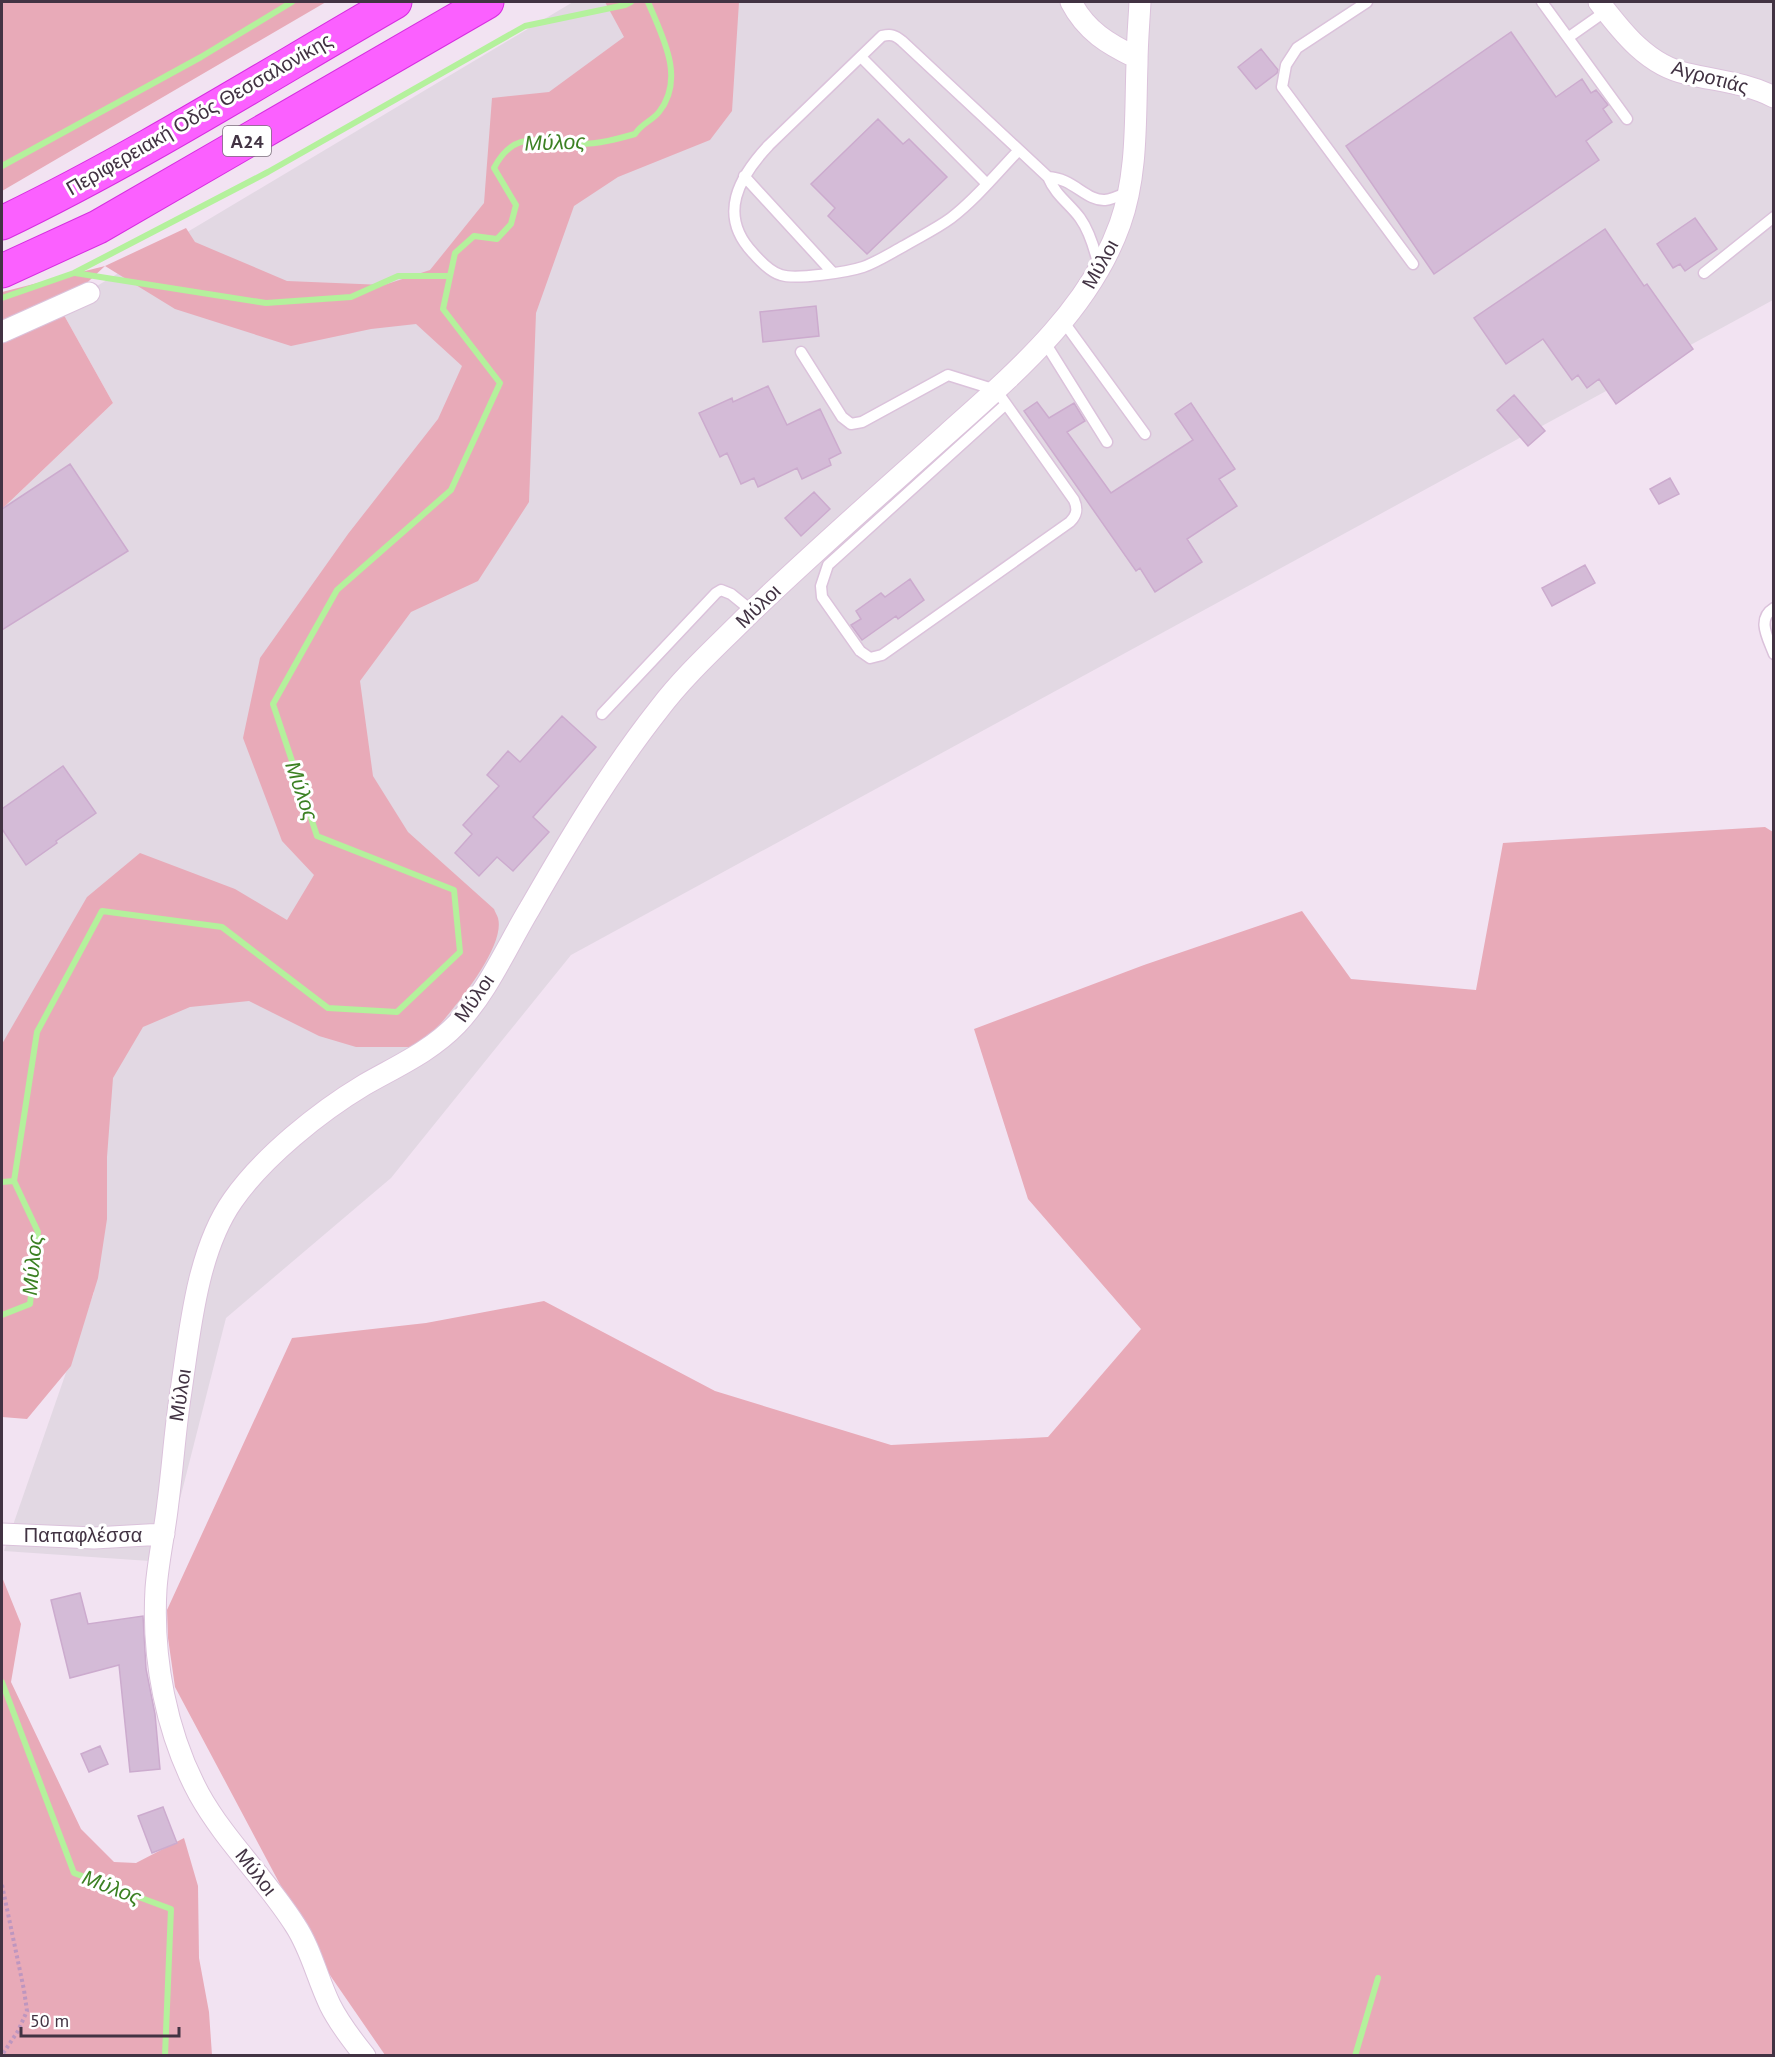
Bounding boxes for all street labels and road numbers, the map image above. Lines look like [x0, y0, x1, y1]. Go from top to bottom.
street label: Περιφερειακή Οδός Θεσσαλονίκης [61, 27, 337, 201]
street label: Αγροτιάς [1669, 54, 1752, 100]
road number: Α24 [223, 126, 271, 156]
street label: Μύλοι [1076, 235, 1124, 293]
street label: Μύλοι [730, 578, 786, 634]
street label: Μύλοι [448, 969, 500, 1027]
street label: Μύλοι [163, 1367, 197, 1423]
street label: Παπαφλέσσα [24, 1522, 142, 1548]
street label: Μύλοι [229, 1843, 283, 1901]

